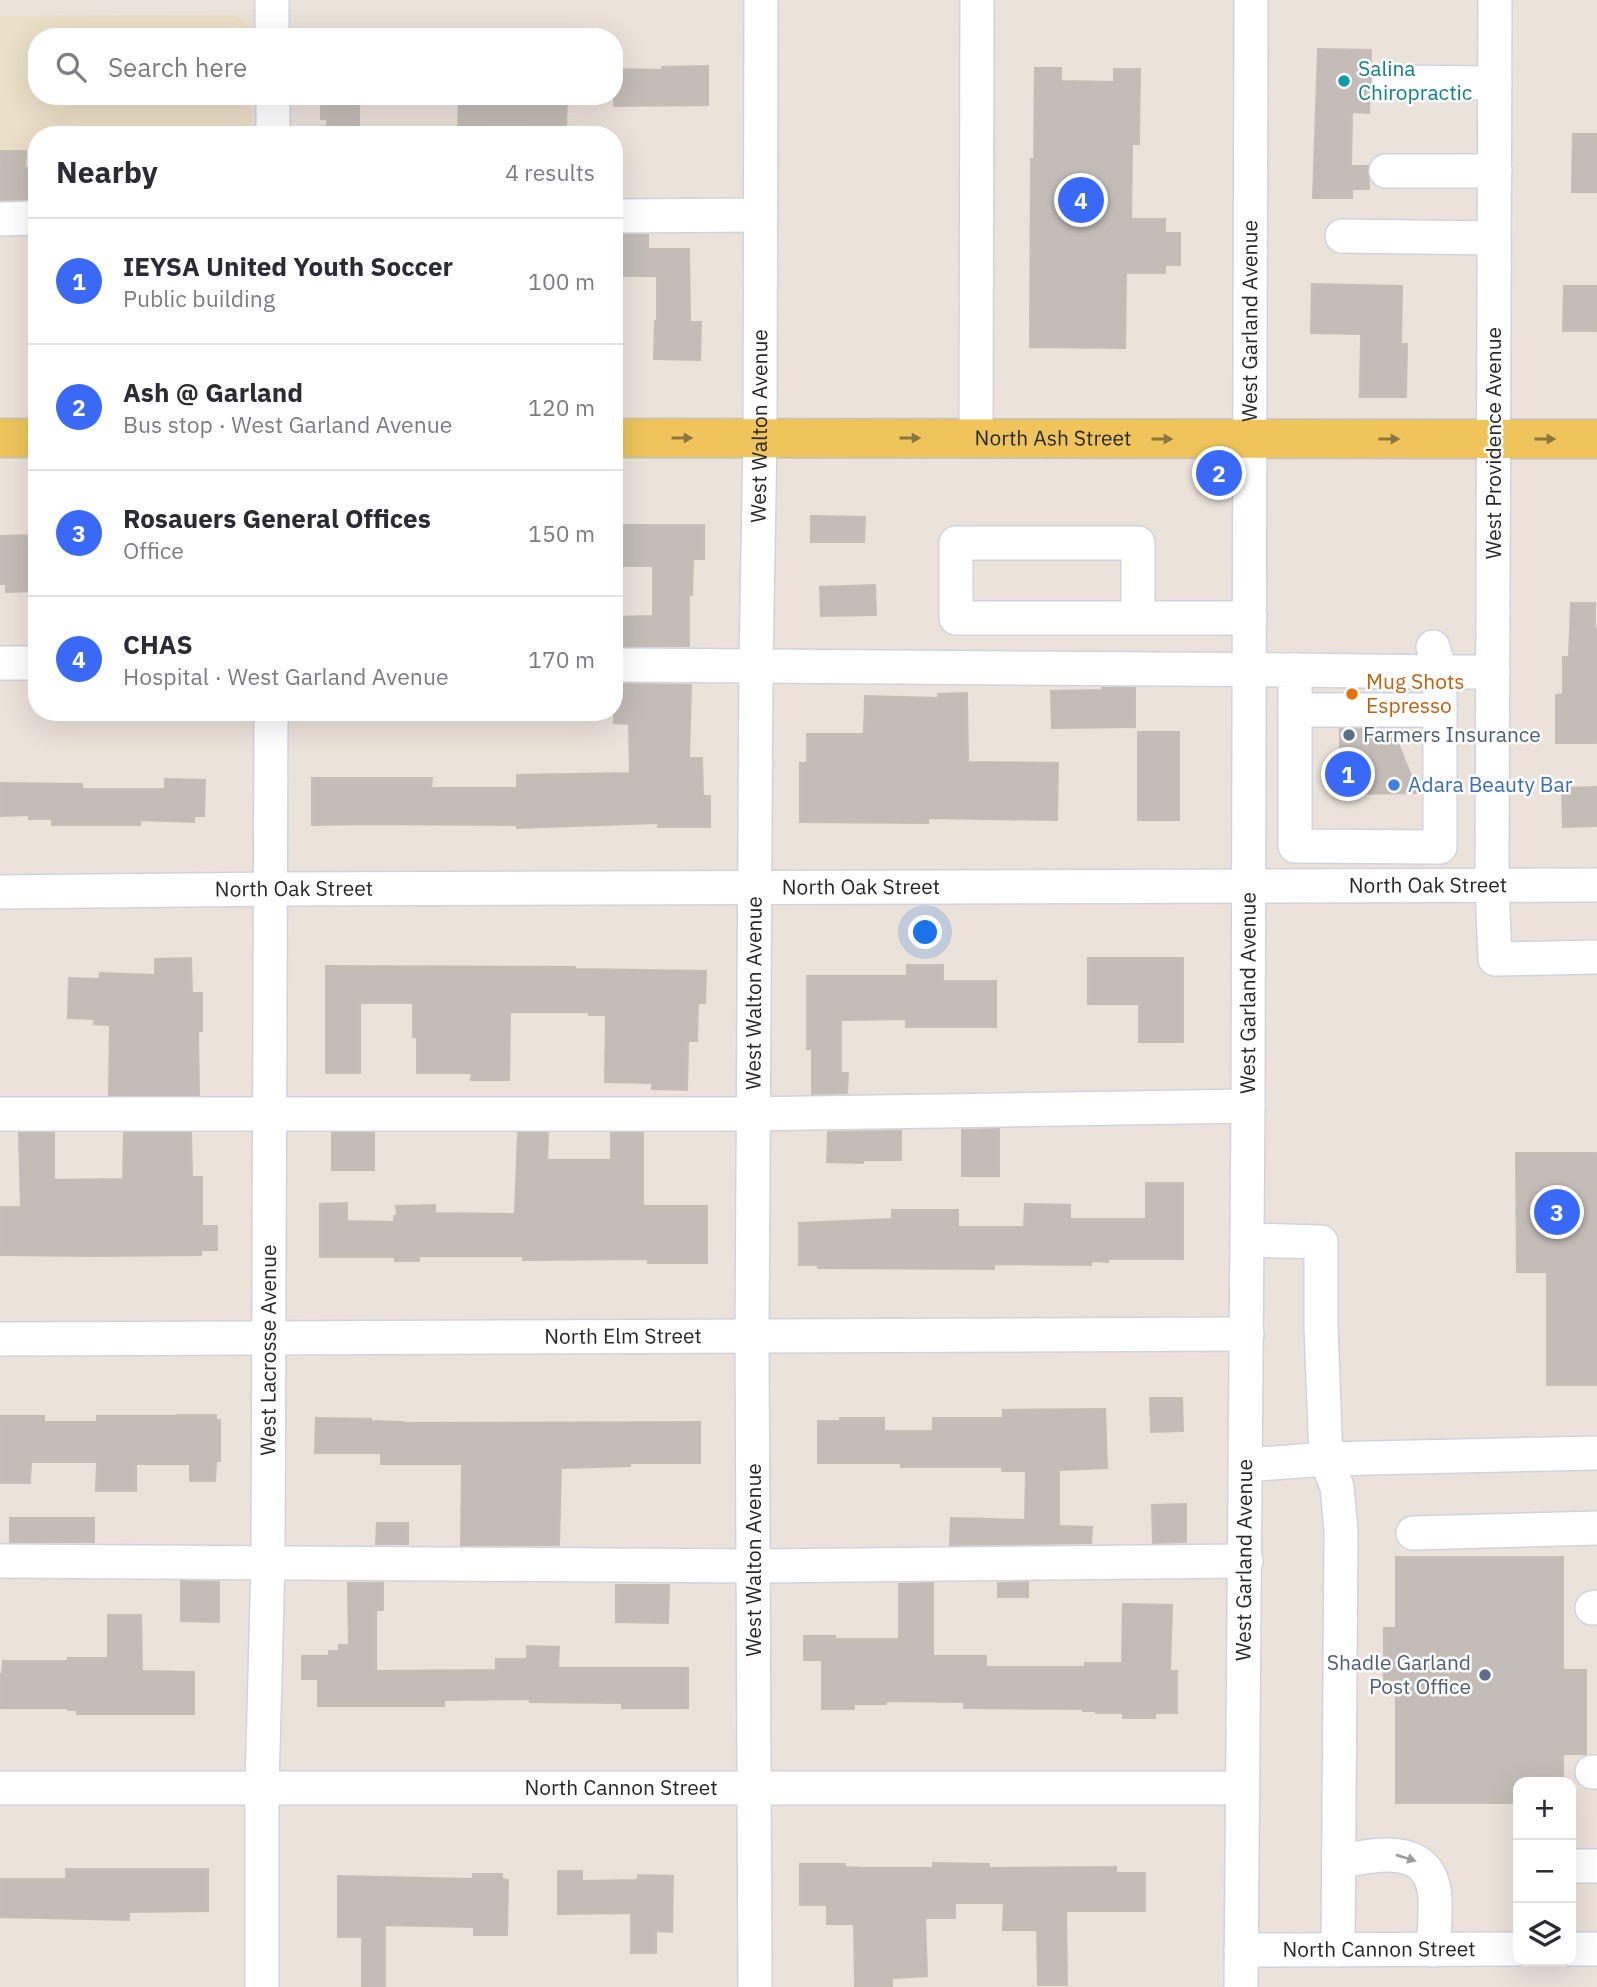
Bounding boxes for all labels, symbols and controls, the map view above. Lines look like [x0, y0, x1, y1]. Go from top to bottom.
search box [28, 28, 623, 105]
icon: search [52, 48, 90, 86]
text: Search here [108, 50, 247, 84]
place label: Salina Chiropractic [1358, 54, 1472, 106]
marker: Salina Chiropractic [1336, 73, 1352, 89]
text: Nearby [56, 152, 158, 191]
text: 4 results [505, 157, 595, 187]
pin: 4 [1058, 174, 1104, 226]
street label: West Garland Avenue [1235, 220, 1263, 422]
text: IEYSA United Youth Soccer [123, 249, 453, 283]
text: 1 [72, 266, 86, 296]
text: 100 m [528, 266, 595, 296]
text: Public building [123, 283, 275, 313]
street label: West Providence Avenue [1479, 327, 1507, 559]
street label: West Walton Avenue [744, 329, 773, 523]
text: Ash @ Garland [123, 375, 303, 409]
text: 2 [72, 392, 86, 422]
text: 120 m [528, 392, 595, 422]
text: Bus stop · West Garland Avenue [123, 409, 453, 439]
street label: North Ash Street [975, 423, 1131, 452]
one-way arrow [672, 432, 694, 444]
one-way arrow [899, 432, 921, 444]
one-way arrow [1151, 433, 1173, 445]
one-way arrow [1379, 433, 1401, 445]
one-way arrow [1535, 433, 1557, 445]
pin: 2 [1196, 447, 1242, 499]
text: Rosauers General Offices [123, 501, 431, 535]
text: 3 [72, 518, 86, 548]
text: 150 m [528, 518, 595, 548]
text: Office [123, 535, 184, 565]
text: CHAS [123, 627, 193, 661]
text: 4 [72, 644, 86, 674]
text: 170 m [528, 644, 595, 674]
text: Hospital · West Garland Avenue [123, 661, 449, 691]
place label: Mug Shots Espresso [1366, 667, 1465, 719]
marker: Mug Shots Espresso [1344, 686, 1360, 702]
place label: Farmers Insurance [1363, 720, 1541, 748]
marker: Farmers Insurance [1341, 727, 1357, 743]
pin: 1 [1325, 748, 1371, 800]
place label: Adara Beauty Bar [1408, 770, 1573, 798]
marker: Adara Beauty Bar [1386, 777, 1402, 793]
street label: North Oak Street [1349, 870, 1507, 899]
street label: North Oak Street [782, 872, 940, 900]
street label: North Oak Street [215, 874, 373, 903]
street label: West Garland Avenue [1233, 892, 1262, 1094]
street label: West Walton Avenue [738, 896, 768, 1090]
your location [908, 915, 942, 949]
pin: 3 [1534, 1186, 1580, 1238]
street label: West Lacrosse Avenue [253, 1245, 282, 1456]
street label: North Elm Street [544, 1321, 702, 1350]
street label: West Garland Avenue [1229, 1459, 1258, 1661]
street label: West Walton Avenue [739, 1463, 767, 1657]
place label: Shadle Garland Post Office [1327, 1648, 1471, 1700]
marker: Shadle Garland Post Office [1477, 1667, 1493, 1683]
street label: North Cannon Street [524, 1773, 718, 1801]
map controls [1513, 1777, 1576, 1966]
button: + [1513, 1777, 1576, 1840]
button: − [1513, 1840, 1576, 1903]
one-way arrow [1395, 1854, 1416, 1864]
button: layers [1513, 1903, 1576, 1966]
street label: North Cannon Street [1282, 1934, 1476, 1963]

